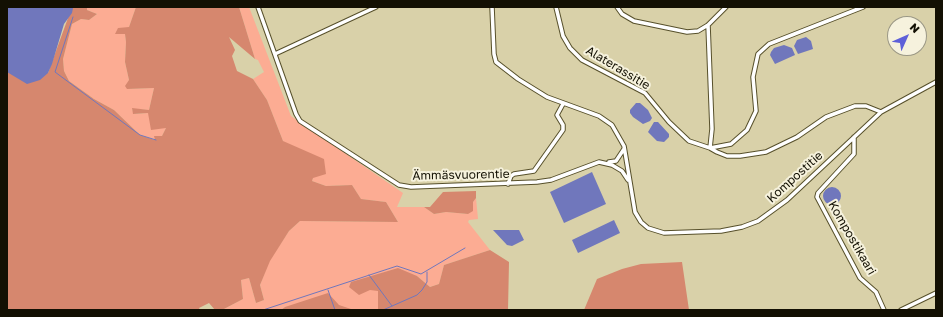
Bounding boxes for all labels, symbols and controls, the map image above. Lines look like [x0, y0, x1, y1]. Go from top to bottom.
north arrow [887, 16, 927, 56]
text: N [908, 20, 923, 35]
street label: Alaterassitie [583, 43, 653, 93]
street label: Kompostitie [764, 148, 826, 206]
street label: Ämmäsvuorentie [412, 167, 510, 183]
street label: Kompostikaari [825, 198, 879, 278]

